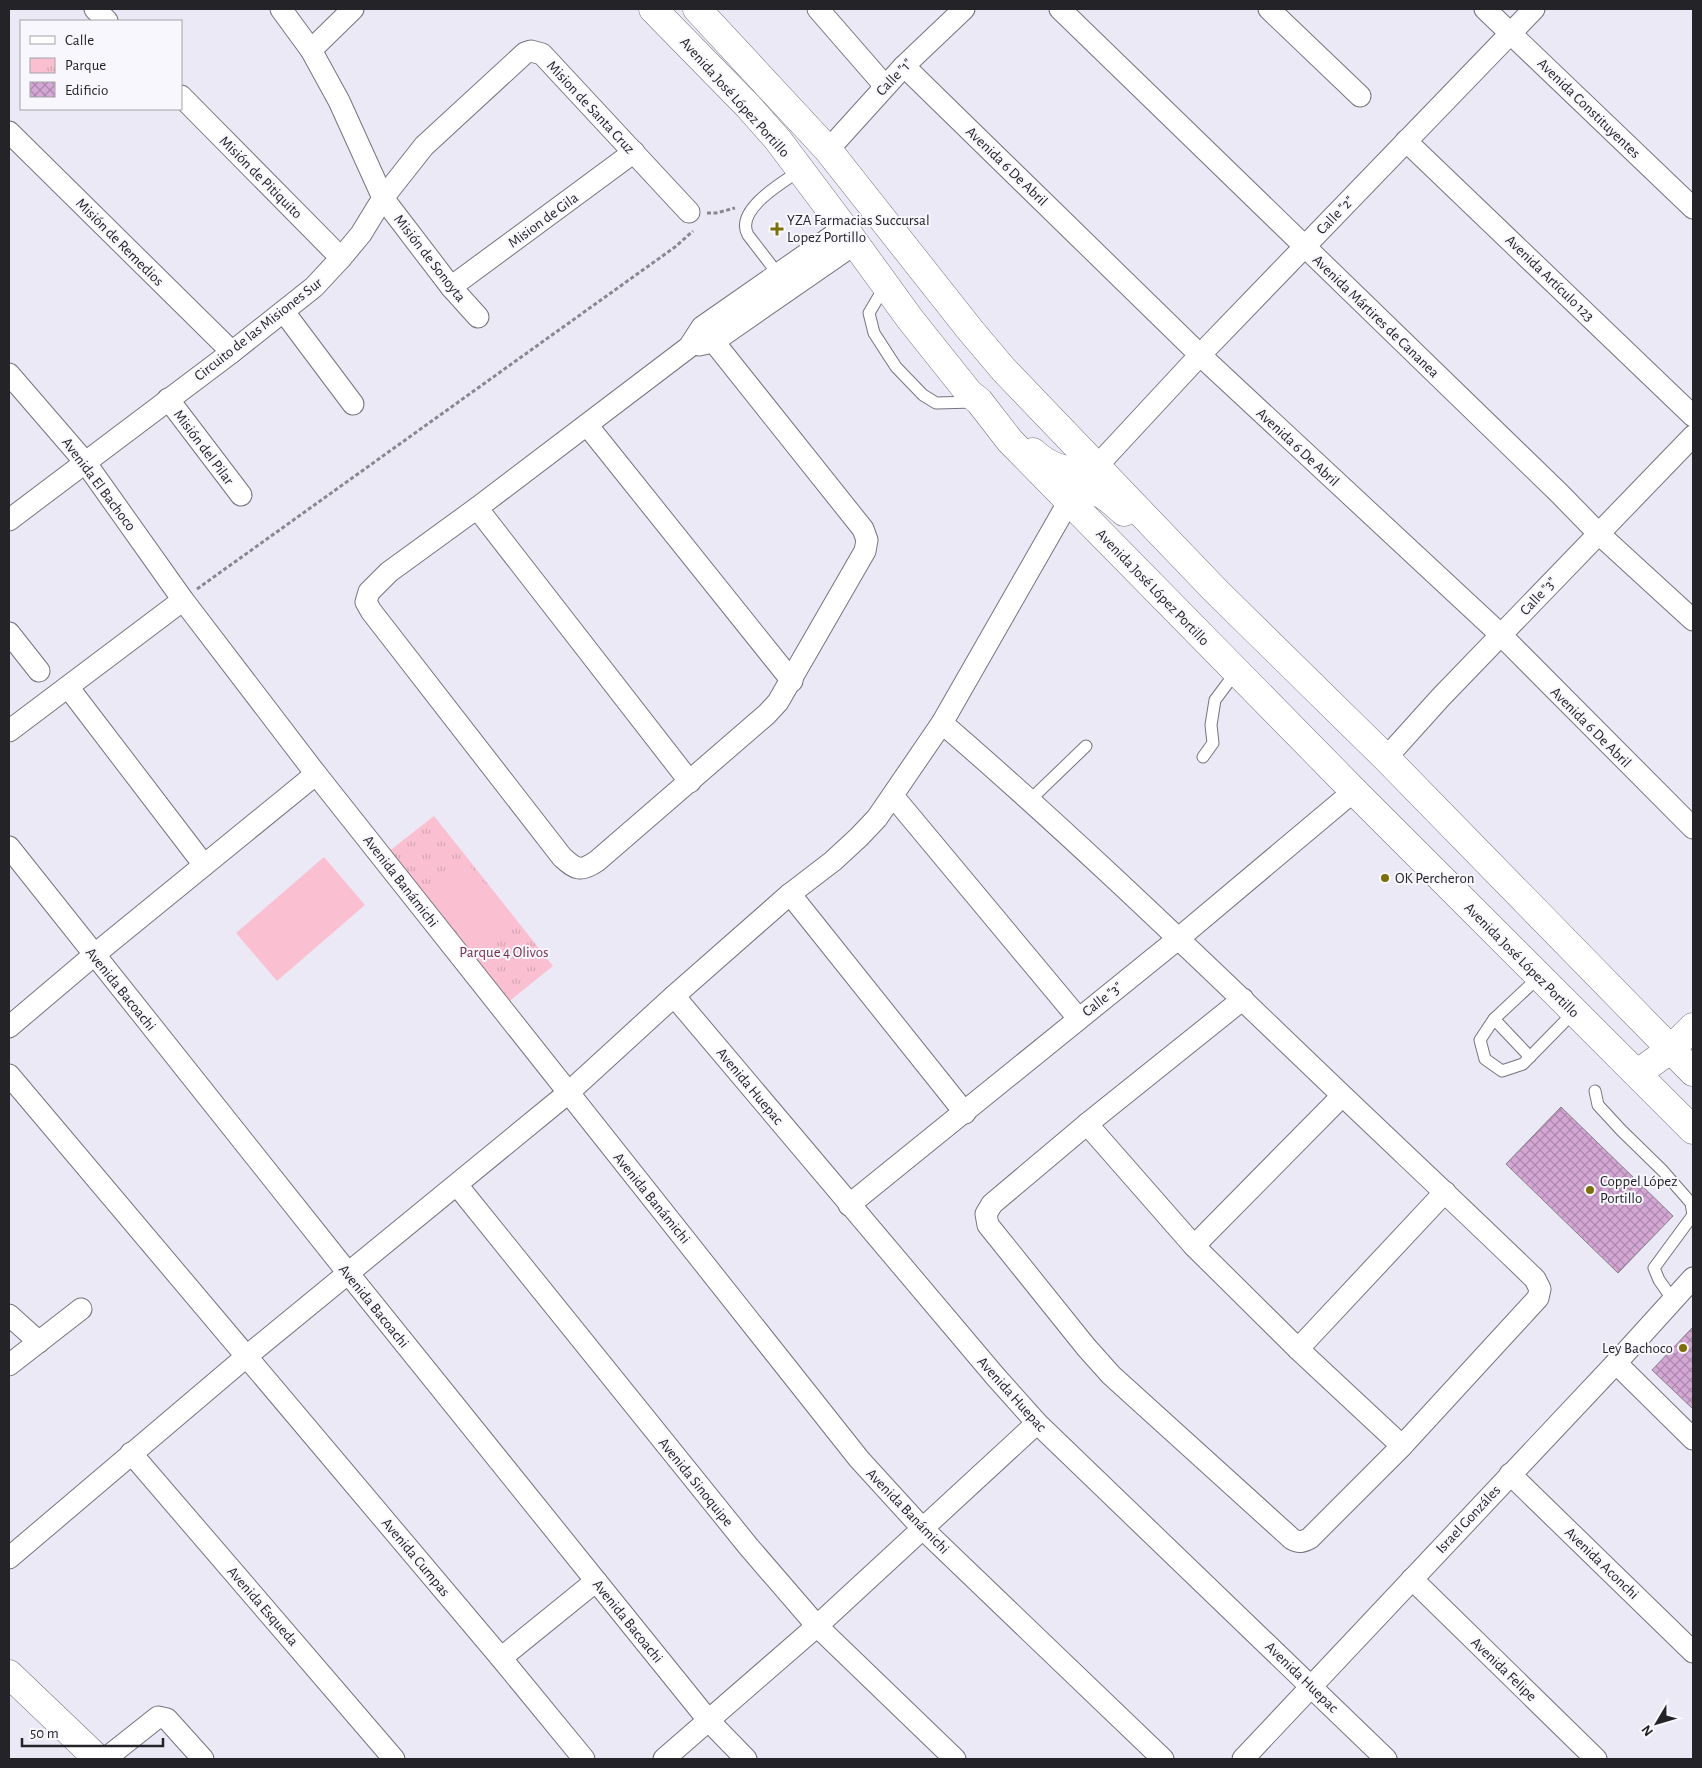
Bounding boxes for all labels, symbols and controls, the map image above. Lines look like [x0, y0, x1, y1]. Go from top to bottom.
legend [20, 20, 182, 110]
text: Calle [65, 33, 94, 48]
street label: Avenida José López Portillo [677, 34, 792, 160]
street label: Calle "1" [873, 56, 915, 99]
street label: Avenida Constituyentes [1534, 56, 1643, 161]
text: Parque [65, 58, 106, 73]
street label: Mision de Santa Cruz [544, 58, 637, 157]
text: Edificio [65, 83, 108, 98]
street label: Avenida 6 De Abril [963, 124, 1050, 209]
street label: Misión de Pitiquito [216, 133, 305, 222]
street label: Mision de Gila [506, 190, 581, 251]
street label: Calle "2" [1314, 193, 1357, 237]
street label: Misión de Remedios [73, 196, 166, 289]
street label: Misión de Sonoyta [391, 212, 468, 305]
place label: YZA Farmacias Succursal Lopez Portillo [787, 213, 930, 245]
marker: YZA Farmacias Succursal Lopez Portillo [771, 223, 783, 235]
street label: Avenida Artículo 123 [1502, 232, 1597, 324]
street label: Avenida Mártires de Cananea [1310, 252, 1442, 381]
street label: Circuito de las Misiones Sur [192, 275, 325, 384]
street label: Avenida 6 De Abril [1253, 405, 1342, 489]
street label: Misión del Pilar [171, 407, 237, 488]
street label: Avenida El Bachoco [59, 435, 138, 534]
street label: Avenida José López Portillo [1093, 526, 1212, 649]
street label: Calle "3" [1517, 574, 1560, 618]
street label: Avenida 6 De Abril [1548, 684, 1634, 770]
street label: Avenida Banámichi [360, 832, 441, 930]
place label: OK Percheron [1395, 871, 1474, 886]
marker: OK Percheron [1379, 872, 1391, 884]
street label: Avenida José López Portillo [1461, 900, 1582, 1021]
street label: Avenida Bacoachi [83, 945, 159, 1034]
park label: Parque 4 Olivos [459, 945, 549, 960]
street label: Calle "3" [1080, 979, 1125, 1020]
street label: Avenida Huepac [713, 1045, 786, 1128]
street label: Avenida Banámichi [610, 1150, 693, 1247]
place label: Coppel López Portillo [1600, 1174, 1677, 1206]
marker: Coppel López Portillo [1584, 1184, 1596, 1196]
street label: Avenida Bacoachi [336, 1262, 412, 1351]
place label: Ley Bachoco [1602, 1341, 1673, 1356]
marker: Ley Bachoco [1677, 1342, 1689, 1354]
street label: Avenida Huepac [974, 1354, 1049, 1435]
street label: Avenida Sinoquipe [655, 1435, 736, 1530]
street label: Avenida Banámichi [863, 1466, 952, 1557]
street label: Israel Gonzáles [1433, 1482, 1503, 1556]
street label: Avenida Cumpas [379, 1515, 453, 1599]
street label: Avenida Aconchi [1562, 1525, 1642, 1602]
street label: Avenida Esqueda [224, 1564, 301, 1649]
street label: Avenida Bacoachi [590, 1577, 666, 1666]
street label: Avenida Felipe [1468, 1635, 1539, 1704]
street label: Avenida Huepac [1262, 1639, 1341, 1716]
north arrow [1632, 1698, 1682, 1748]
scale bar [22, 1716, 164, 1748]
text: N [1639, 1722, 1656, 1739]
text: 50 m [30, 1726, 59, 1741]

